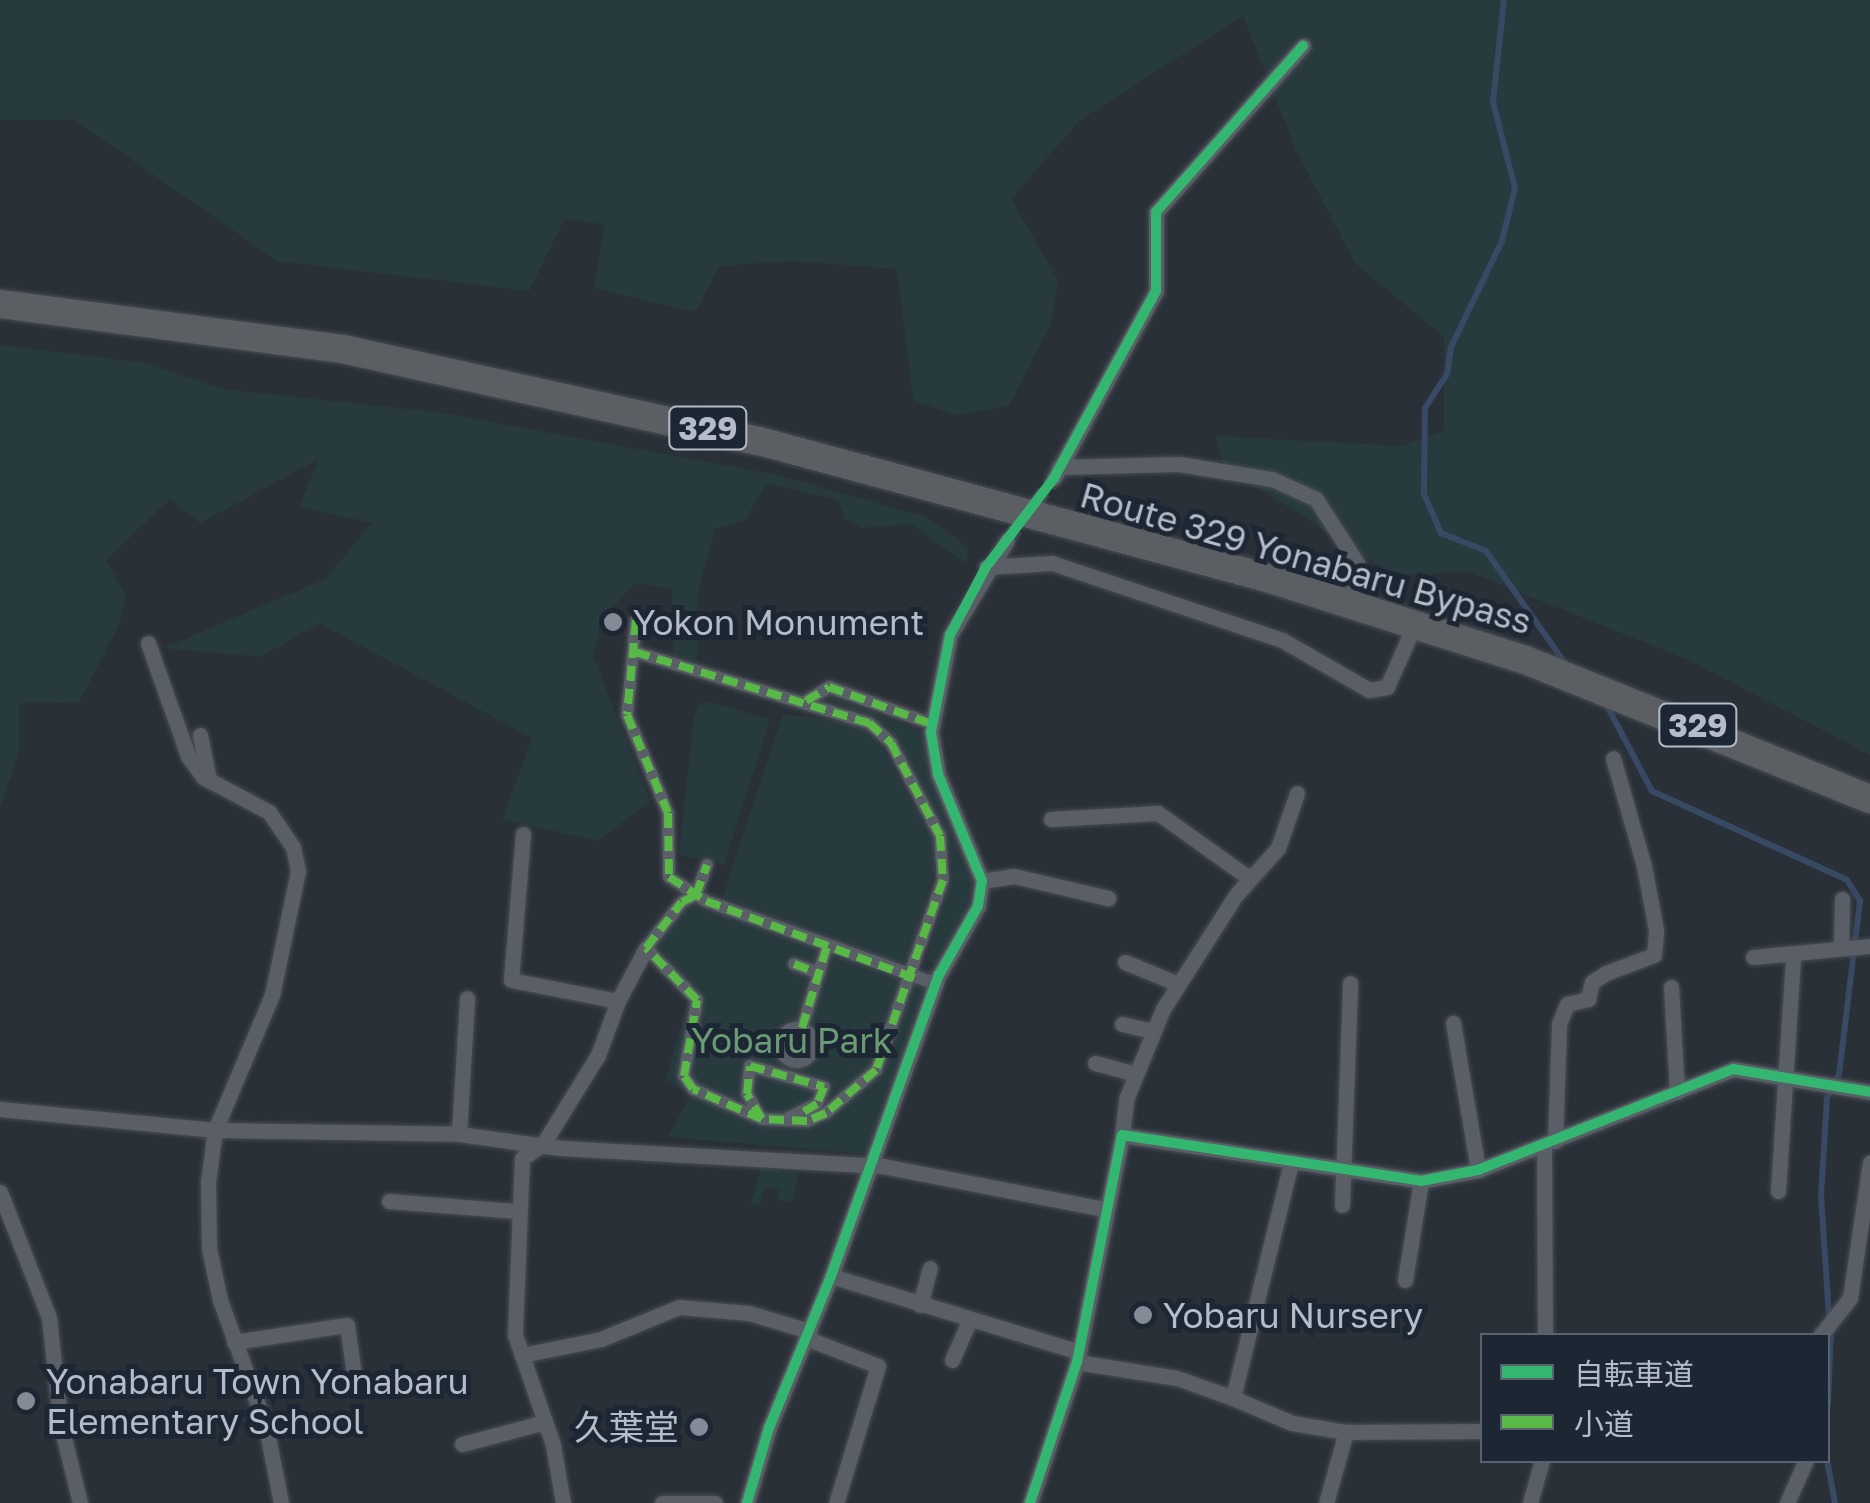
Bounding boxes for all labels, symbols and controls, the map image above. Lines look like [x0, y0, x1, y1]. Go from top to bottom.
road number: 329 [668, 401, 748, 455]
street label: Route 329 Yonabaru Bypass [1076, 473, 1536, 643]
place label: Yokon Monument [633, 601, 924, 643]
marker: Yokon Monument [602, 611, 624, 633]
road number: 329 [1658, 698, 1738, 752]
park label: Yobaru Park [691, 1019, 893, 1061]
place label: Yobaru Nursery [1163, 1294, 1423, 1336]
marker: Yobaru Nursery [1132, 1304, 1154, 1326]
legend [1480, 1333, 1830, 1463]
text: 自転車道 [1574, 1356, 1694, 1392]
place label: Yonabaru Town Yonabaru Elementary School [46, 1360, 469, 1442]
marker: Yonabaru Town Yonabaru Elementary School [15, 1390, 37, 1412]
place label: 久葉堂 [574, 1406, 679, 1448]
text: 小道 [1574, 1406, 1634, 1442]
marker: 久葉堂 [688, 1416, 710, 1438]

